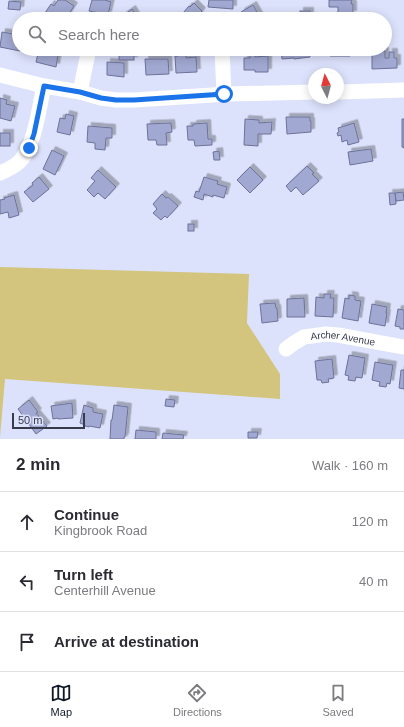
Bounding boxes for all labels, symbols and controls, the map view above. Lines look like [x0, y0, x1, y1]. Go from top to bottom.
search box [12, 12, 392, 56]
icon: search [26, 23, 48, 45]
text: Search here [58, 26, 140, 43]
north arrow [308, 68, 344, 104]
route start [215, 85, 233, 103]
route end [20, 139, 38, 157]
street label: Archer Avenue [310, 328, 377, 347]
scale bar [12, 411, 85, 430]
text: 50 m [18, 414, 42, 426]
text: 2 min [16, 455, 60, 474]
text: Walk · 160 m [312, 458, 388, 473]
text: Continue [54, 506, 119, 523]
icon: ahead [16, 511, 38, 533]
text: 120 m [352, 514, 388, 529]
text: Kingbrook Road [54, 523, 147, 538]
text: Turn left [54, 566, 113, 583]
icon: left [16, 571, 38, 593]
text: 40 m [359, 574, 388, 589]
text: Centerhill Avenue [54, 583, 156, 598]
icon: arrive [16, 631, 38, 653]
text: Arrive at destination [54, 633, 199, 650]
tab: Map [50, 682, 72, 718]
tab: Directions [173, 682, 222, 718]
tab: Saved [322, 682, 354, 718]

